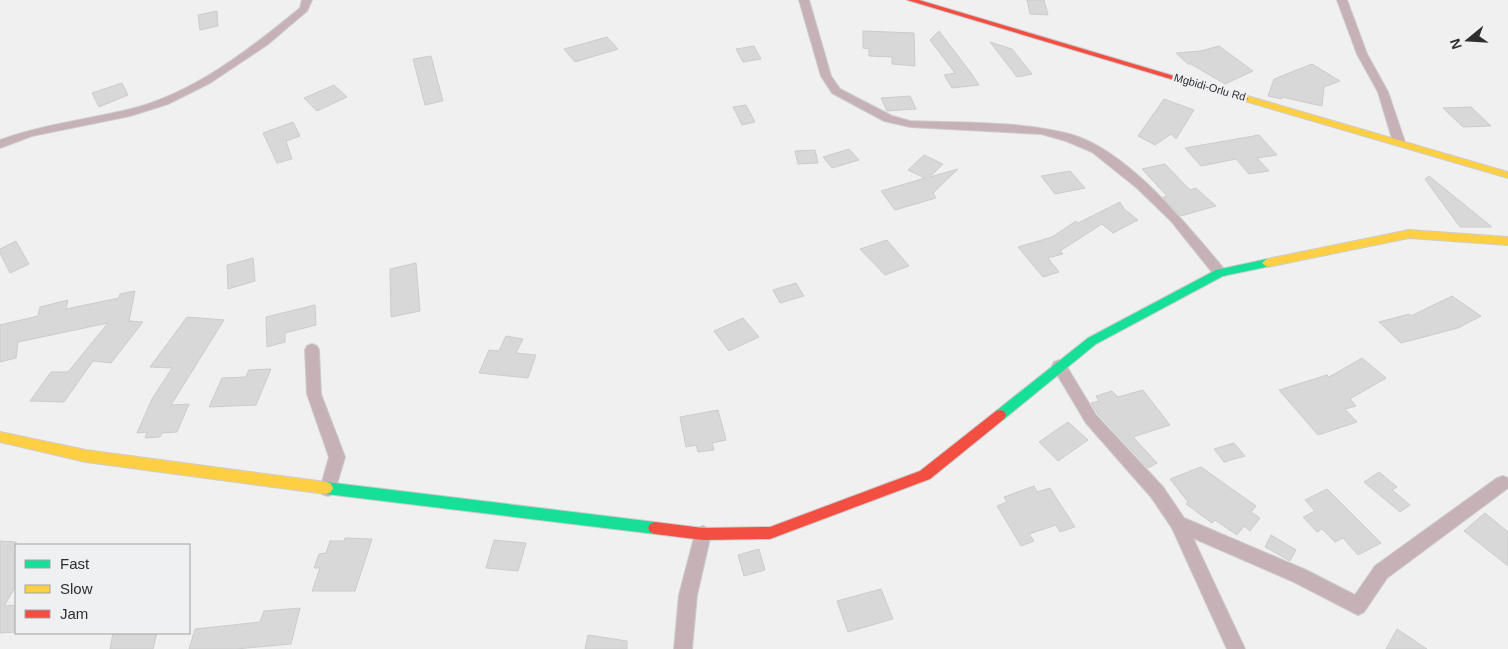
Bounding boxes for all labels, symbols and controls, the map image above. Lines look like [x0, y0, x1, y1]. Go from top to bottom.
north arrow [1443, 15, 1493, 65]
text: N [1446, 37, 1465, 51]
street label: Mgbidi-Orlu Rd [1173, 71, 1247, 103]
legend [15, 544, 190, 634]
text: Fast [60, 555, 90, 572]
text: Slow [60, 580, 93, 597]
text: Jam [60, 605, 88, 622]

